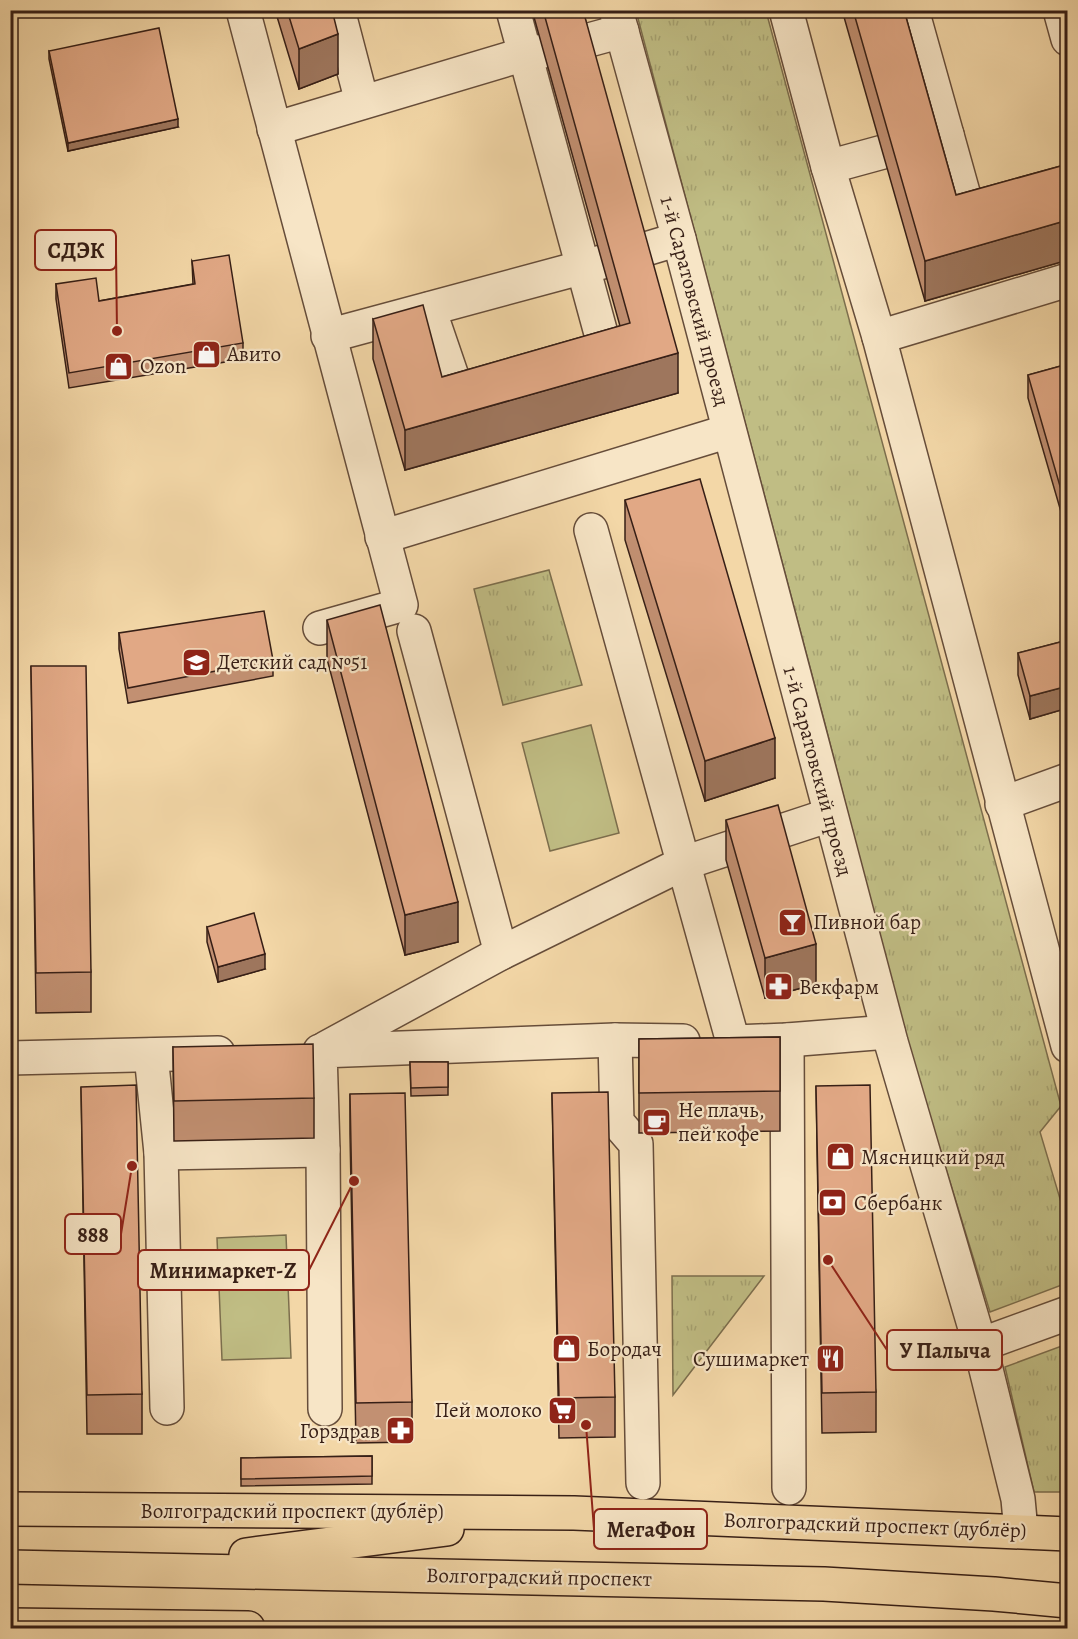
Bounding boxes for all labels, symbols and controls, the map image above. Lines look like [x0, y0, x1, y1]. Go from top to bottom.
street label: 1-й Саратовский проезд [653, 193, 737, 409]
callout: СДЭК [35, 230, 116, 270]
text: СДЭК [48, 236, 105, 266]
shop icon: Авито [190, 338, 222, 370]
place label: Авито [226, 340, 281, 368]
shop icon: Ozon [103, 350, 135, 382]
place label: Ozon [140, 352, 186, 380]
school or university icon: Детский сад №51 [180, 646, 212, 678]
place label: Детский сад №51 [217, 648, 367, 676]
street label: 1-й Саратовский проезд [776, 663, 860, 879]
bar icon: Пивной бар [776, 906, 808, 938]
place label: Пивной бар [813, 908, 921, 936]
pharmacy icon: Векфарм [762, 971, 794, 1003]
place label: Векфарм [799, 973, 879, 1001]
place label: Не плачь, пей кофе [678, 1096, 765, 1148]
cafe icon: Не плачь, пей кофе [641, 1106, 673, 1138]
shop icon: Мясницкий ряд [824, 1141, 856, 1173]
place label: Мясницкий ряд [861, 1143, 1005, 1171]
bank icon: Сбербанк [817, 1187, 849, 1219]
place label: Сбербанк [854, 1189, 942, 1217]
callout: 888 [65, 1214, 121, 1254]
text: 888 [77, 1220, 109, 1250]
callout: Минимаркет-Z [138, 1250, 309, 1290]
text: Минимаркет-Z [150, 1256, 297, 1286]
callout: У Палыча [887, 1330, 1002, 1370]
shop icon: Бородач [550, 1333, 582, 1365]
place label: Бородач [587, 1335, 662, 1363]
text: У Палыча [899, 1336, 991, 1366]
restaurant icon: Сушимаркет [814, 1343, 846, 1375]
place label: Сушимаркет [693, 1345, 809, 1373]
supermarket icon: Пей молоко [547, 1394, 579, 1426]
place label: Пей молоко [435, 1396, 542, 1424]
pharmacy icon: Горздрав [385, 1415, 417, 1447]
place label: Горздрав [299, 1417, 380, 1445]
street label: Волгоградский проспект (дублёр) [140, 1497, 444, 1525]
street label: Волгоградский проспект (дублёр) [723, 1506, 1027, 1544]
callout: МегаФон [594, 1509, 707, 1549]
text: МегаФон [607, 1515, 695, 1545]
street label: Волгоградский проспект [426, 1561, 652, 1593]

